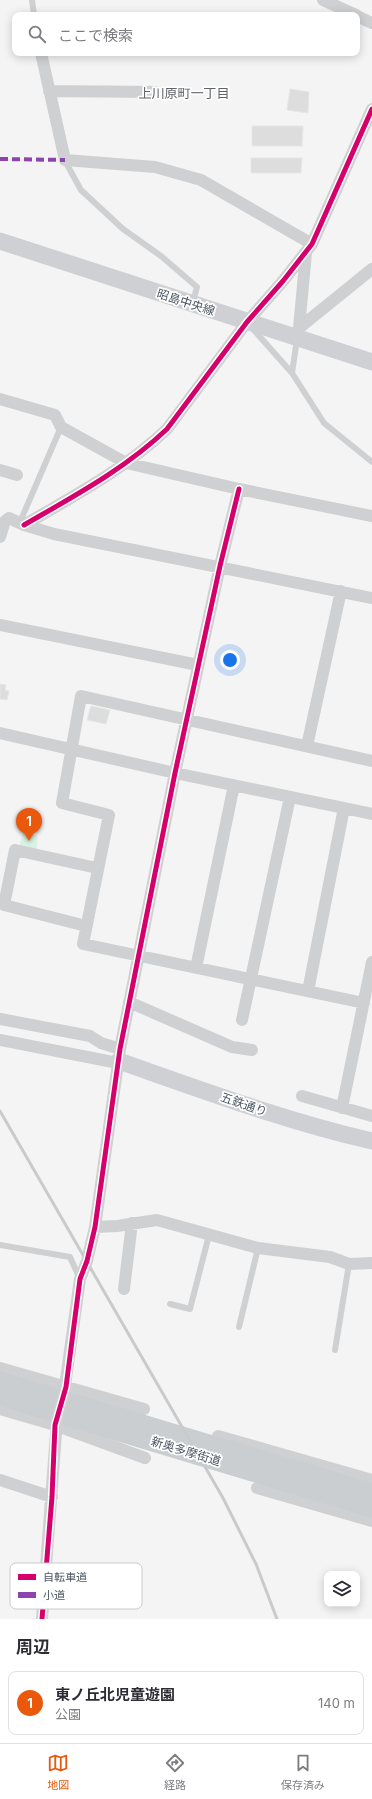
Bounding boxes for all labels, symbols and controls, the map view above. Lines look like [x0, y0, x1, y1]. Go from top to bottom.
search box [12, 12, 360, 56]
icon: search [26, 23, 48, 45]
text: ここで検索 [58, 26, 133, 45]
district label: 上川原町一丁目 [138, 85, 230, 101]
street label: 昭島中央線 [155, 286, 217, 318]
your location [220, 650, 240, 670]
pin: 1 [16, 808, 42, 841]
street label: 五鉄通り [219, 1089, 269, 1119]
street label: 新奥多摩街道 [149, 1433, 223, 1469]
legend [10, 1563, 142, 1609]
text: 自転車道 [43, 1570, 87, 1584]
map controls [324, 1571, 360, 1607]
button: layers [324, 1571, 360, 1607]
text: 小道 [43, 1588, 65, 1602]
text: 周辺 [16, 1637, 50, 1657]
text: 東ノ丘北児童遊園 [55, 1685, 175, 1704]
text: 1 [27, 1695, 33, 1711]
text: 140 m [318, 1695, 355, 1711]
text: 公園 [55, 1706, 81, 1722]
tab: 地図 [47, 1752, 69, 1792]
tab: 経路 [164, 1752, 186, 1792]
tab: 保存済み [281, 1752, 325, 1792]

